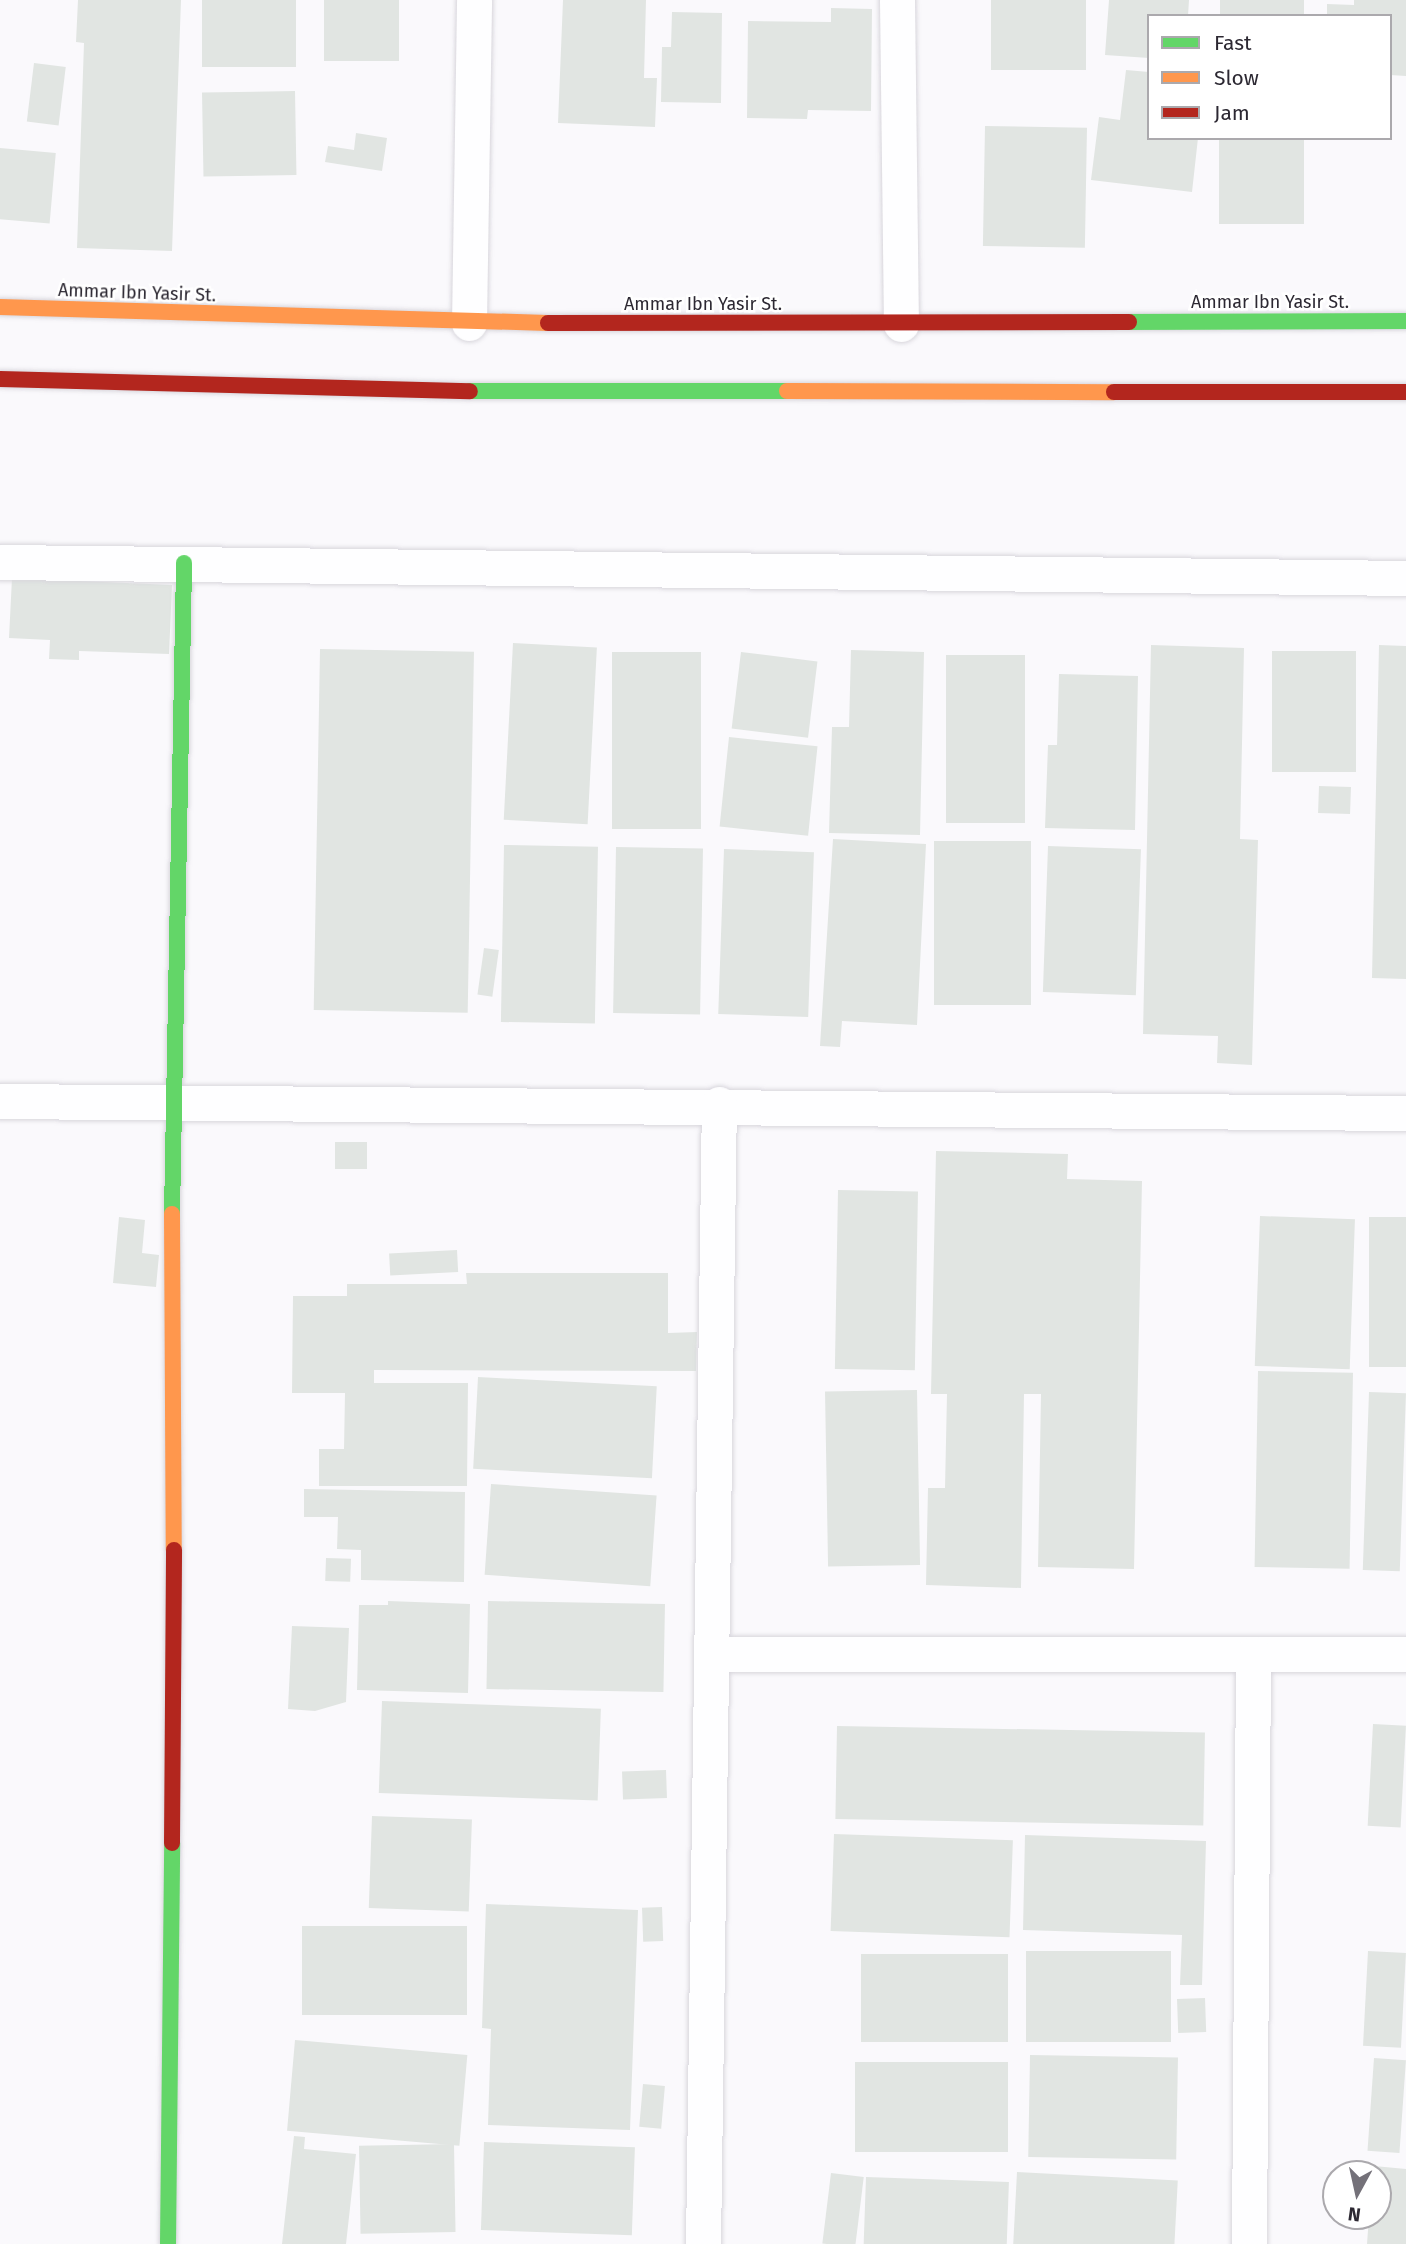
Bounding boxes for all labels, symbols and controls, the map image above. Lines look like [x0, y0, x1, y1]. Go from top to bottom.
legend [1147, 14, 1392, 140]
text: Fast [1214, 30, 1252, 56]
text: Slow [1214, 65, 1259, 91]
text: Jam [1214, 100, 1250, 126]
street label: Ammar Ibn Yasir St. [58, 279, 216, 307]
street label: Ammar Ibn Yasir St. [1191, 291, 1349, 313]
street label: Ammar Ibn Yasir St. [624, 293, 782, 315]
north arrow [1322, 2160, 1392, 2230]
text: N [1346, 2202, 1362, 2227]

